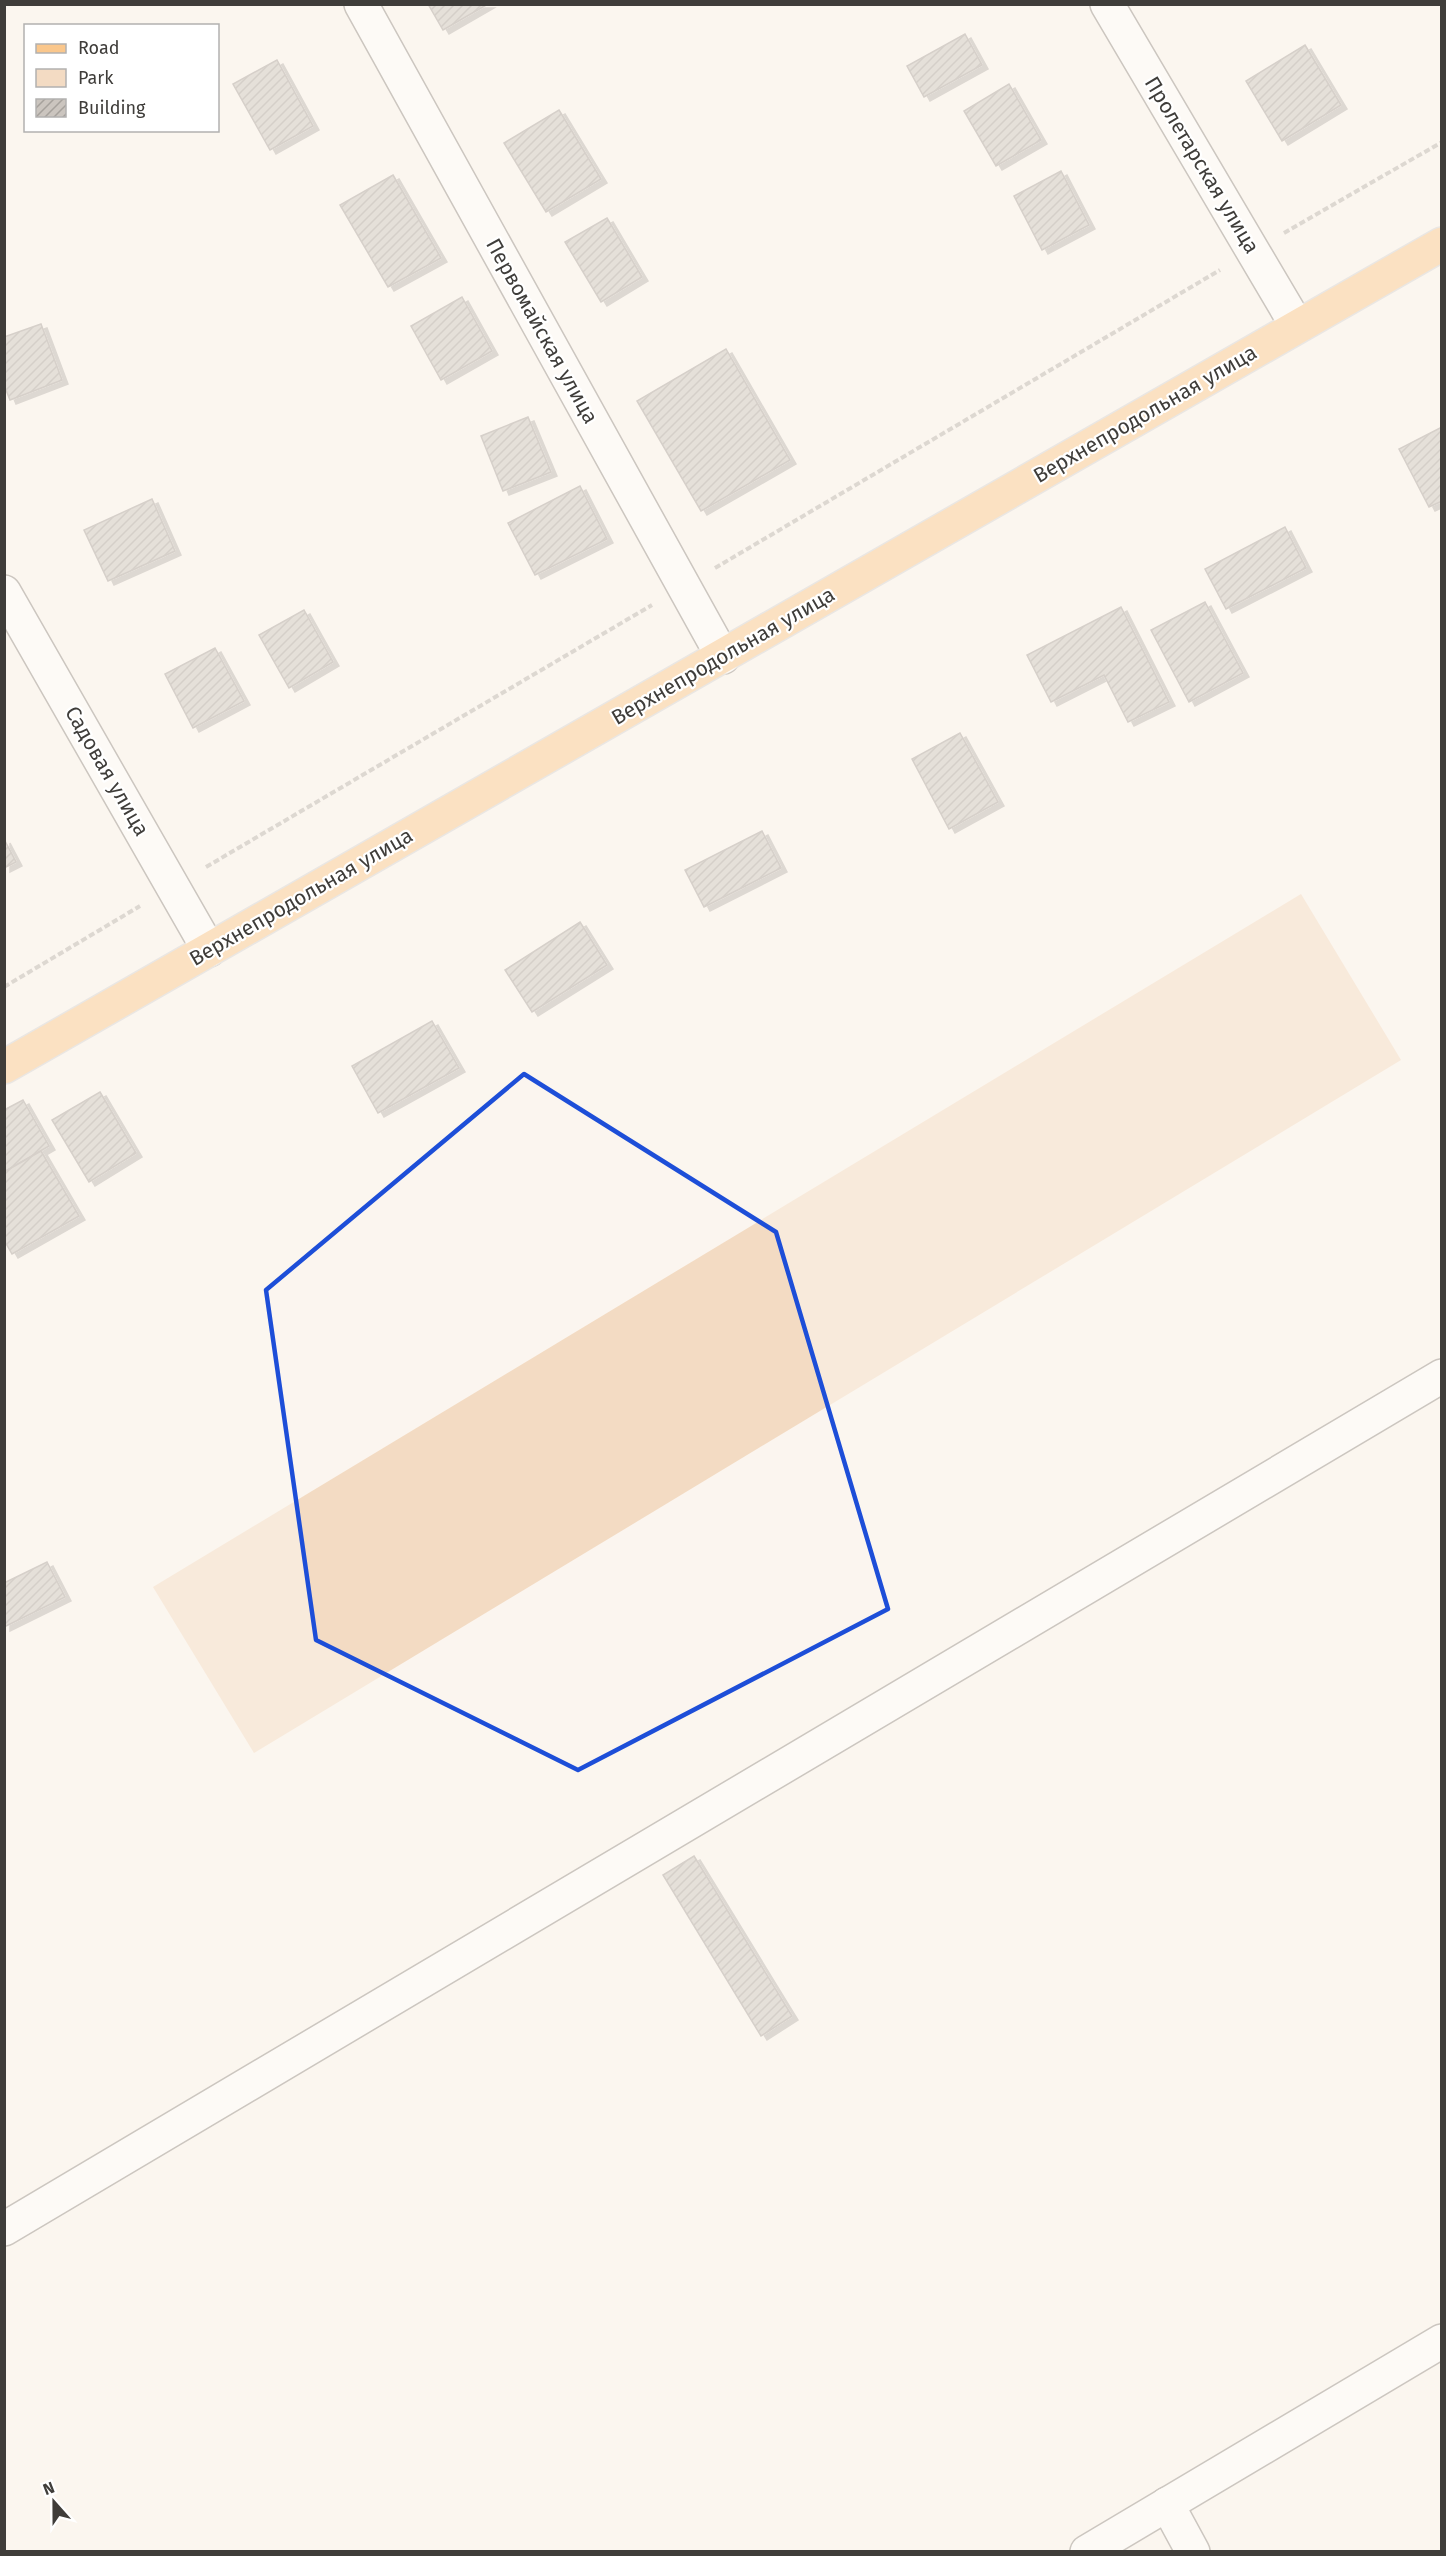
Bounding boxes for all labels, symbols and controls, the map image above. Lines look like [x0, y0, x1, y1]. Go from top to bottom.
legend [24, 24, 219, 132]
text: Road [78, 37, 120, 59]
text: Park [78, 67, 114, 89]
street label: Пролетарская улица [1139, 72, 1265, 258]
text: Building [78, 97, 146, 119]
street label: Первомайская улица [480, 234, 604, 428]
street label: Верхнепродольная улица [1029, 339, 1261, 489]
street label: Верхнепродольная улица [607, 581, 839, 731]
street label: Садовая улица [59, 701, 155, 841]
street label: Верхнепродольная улица [185, 822, 417, 972]
north arrow [24, 2472, 84, 2532]
text: N [40, 2478, 57, 2499]

